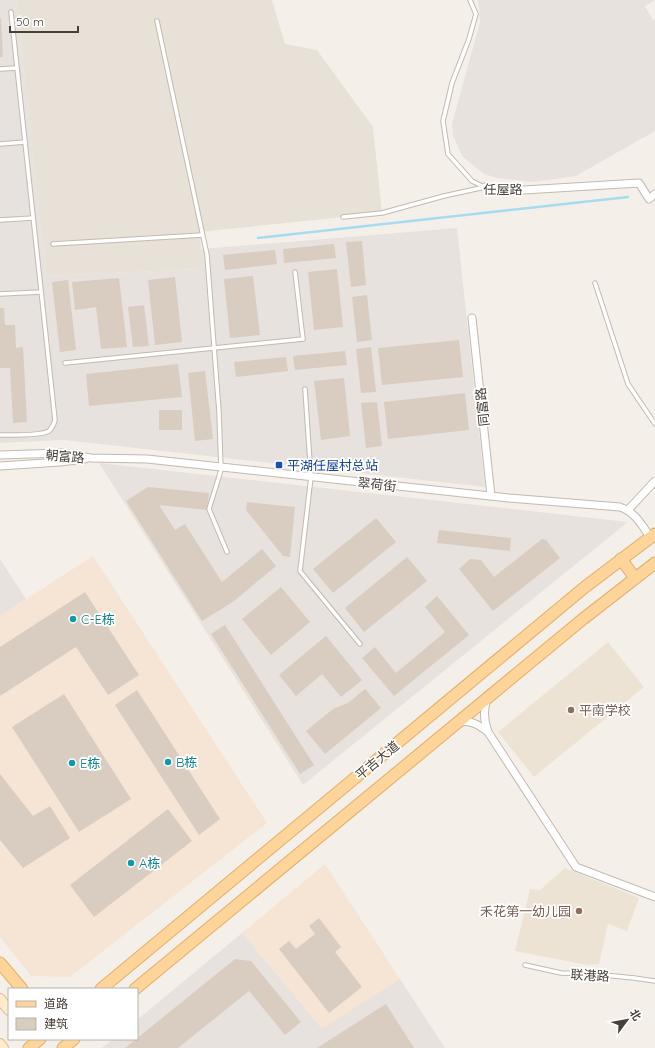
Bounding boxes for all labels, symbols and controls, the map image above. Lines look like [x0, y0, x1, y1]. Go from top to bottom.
scale bar [10, 8, 78, 34]
text: 50 m [16, 14, 44, 29]
street label: 任屋路 [483, 181, 523, 197]
street label: 同富路 [472, 387, 492, 427]
street label: 朝富路 [45, 446, 85, 466]
place label: 平湖任屋村总站 [287, 457, 378, 473]
marker: 平湖任屋村总站 [274, 460, 284, 470]
street label: 翠荷街 [357, 474, 397, 494]
place label: C-E栋 [81, 611, 115, 627]
marker: C-E栋 [68, 614, 78, 624]
place label: 平南学校 [579, 702, 631, 718]
marker: 平南学校 [566, 705, 576, 715]
street label: 平吉大道 [352, 737, 402, 783]
place label: B栋 [176, 754, 197, 770]
place label: E栋 [80, 755, 100, 771]
marker: B栋 [163, 757, 173, 767]
marker: E栋 [67, 758, 77, 768]
place label: A栋 [139, 855, 160, 871]
marker: A栋 [126, 858, 136, 868]
place label: 禾花第一幼儿园 [480, 903, 571, 919]
marker: 禾花第一幼儿园 [574, 906, 584, 916]
street label: 联港路 [570, 966, 610, 984]
legend [8, 988, 138, 1040]
text: 道路 [44, 996, 68, 1011]
north arrow [607, 1000, 647, 1040]
text: 北 [627, 1006, 644, 1023]
text: 建筑 [44, 1016, 68, 1031]

